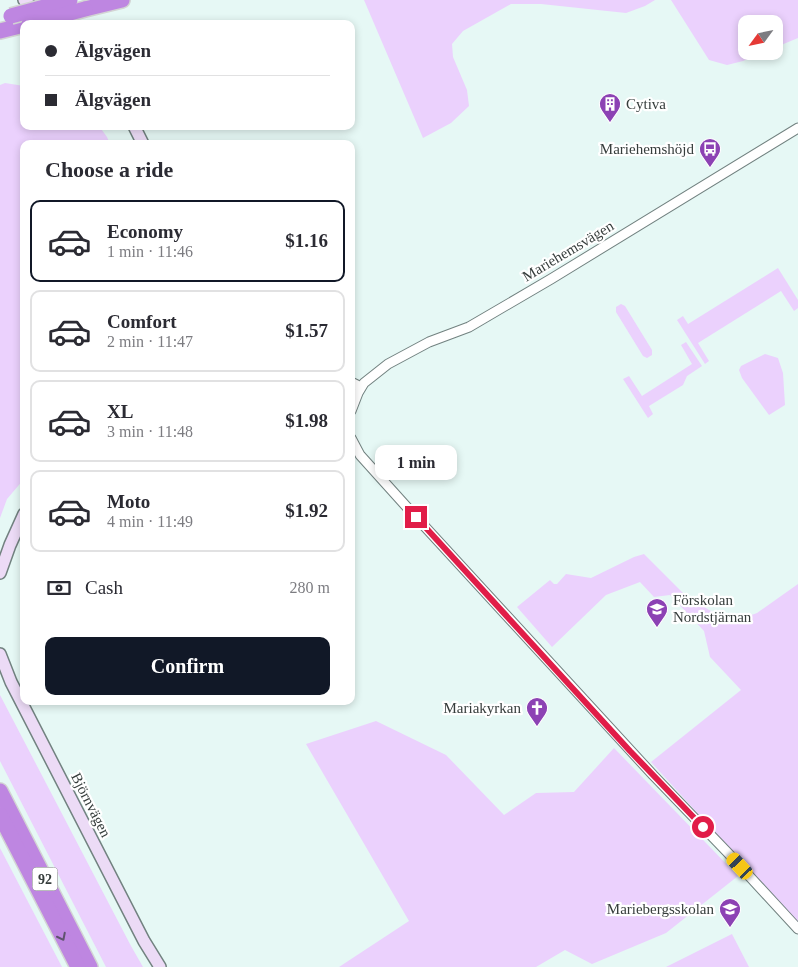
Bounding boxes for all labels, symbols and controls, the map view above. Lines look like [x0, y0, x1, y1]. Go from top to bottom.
north arrow [738, 15, 782, 60]
map controls [738, 15, 783, 60]
text: Älgvägen [75, 40, 151, 61]
text: Älgvägen [75, 89, 151, 110]
building icon: Cytiva [598, 92, 622, 123]
place label: Cytiva [626, 96, 666, 112]
bus stop icon: Mariehemshöjd [698, 137, 722, 168]
place label: Mariehemshöjd [600, 141, 694, 157]
text: Choose a ride [45, 157, 173, 182]
street label: Mariehemsvägen [520, 217, 617, 284]
icon: car [47, 219, 92, 264]
text: Economy [107, 221, 183, 242]
text: $1.16 [285, 230, 328, 251]
text: 1 min · 11:46 [107, 243, 193, 260]
icon: car [47, 309, 92, 354]
text: Comfort [107, 311, 177, 332]
text: $1.57 [285, 320, 328, 341]
text: 2 min · 11:47 [107, 333, 193, 350]
icon: car [47, 399, 92, 444]
text: XL [107, 401, 133, 422]
text: $1.98 [285, 410, 328, 431]
text: 3 min · 11:48 [107, 423, 193, 440]
callout: 1 min [375, 444, 457, 480]
text: 1 min [397, 454, 435, 471]
icon: car [47, 489, 92, 534]
text: Moto [107, 491, 150, 512]
text: $1.92 [285, 500, 328, 521]
route end [405, 506, 427, 528]
text: 4 min · 11:49 [107, 513, 193, 530]
icon: cash [45, 574, 73, 602]
text: Cash [85, 577, 123, 598]
text: 280 m [290, 579, 330, 596]
place label: Förskolan Nordstjärnan [673, 592, 752, 625]
school or university icon: Förskolan Nordstjärnan [645, 597, 669, 628]
button: Confirm [45, 637, 330, 695]
church icon: Mariakyrkan [525, 696, 549, 727]
place label: Mariakyrkan [444, 700, 521, 716]
street label: Björnvägen [68, 770, 114, 840]
route start [692, 816, 714, 838]
car [724, 850, 755, 882]
road number: 92 [32, 868, 58, 891]
school or university icon: Mariebergsskolan [718, 897, 742, 928]
place label: Mariebergsskolan [607, 901, 714, 917]
one-way arrow [56, 931, 66, 940]

